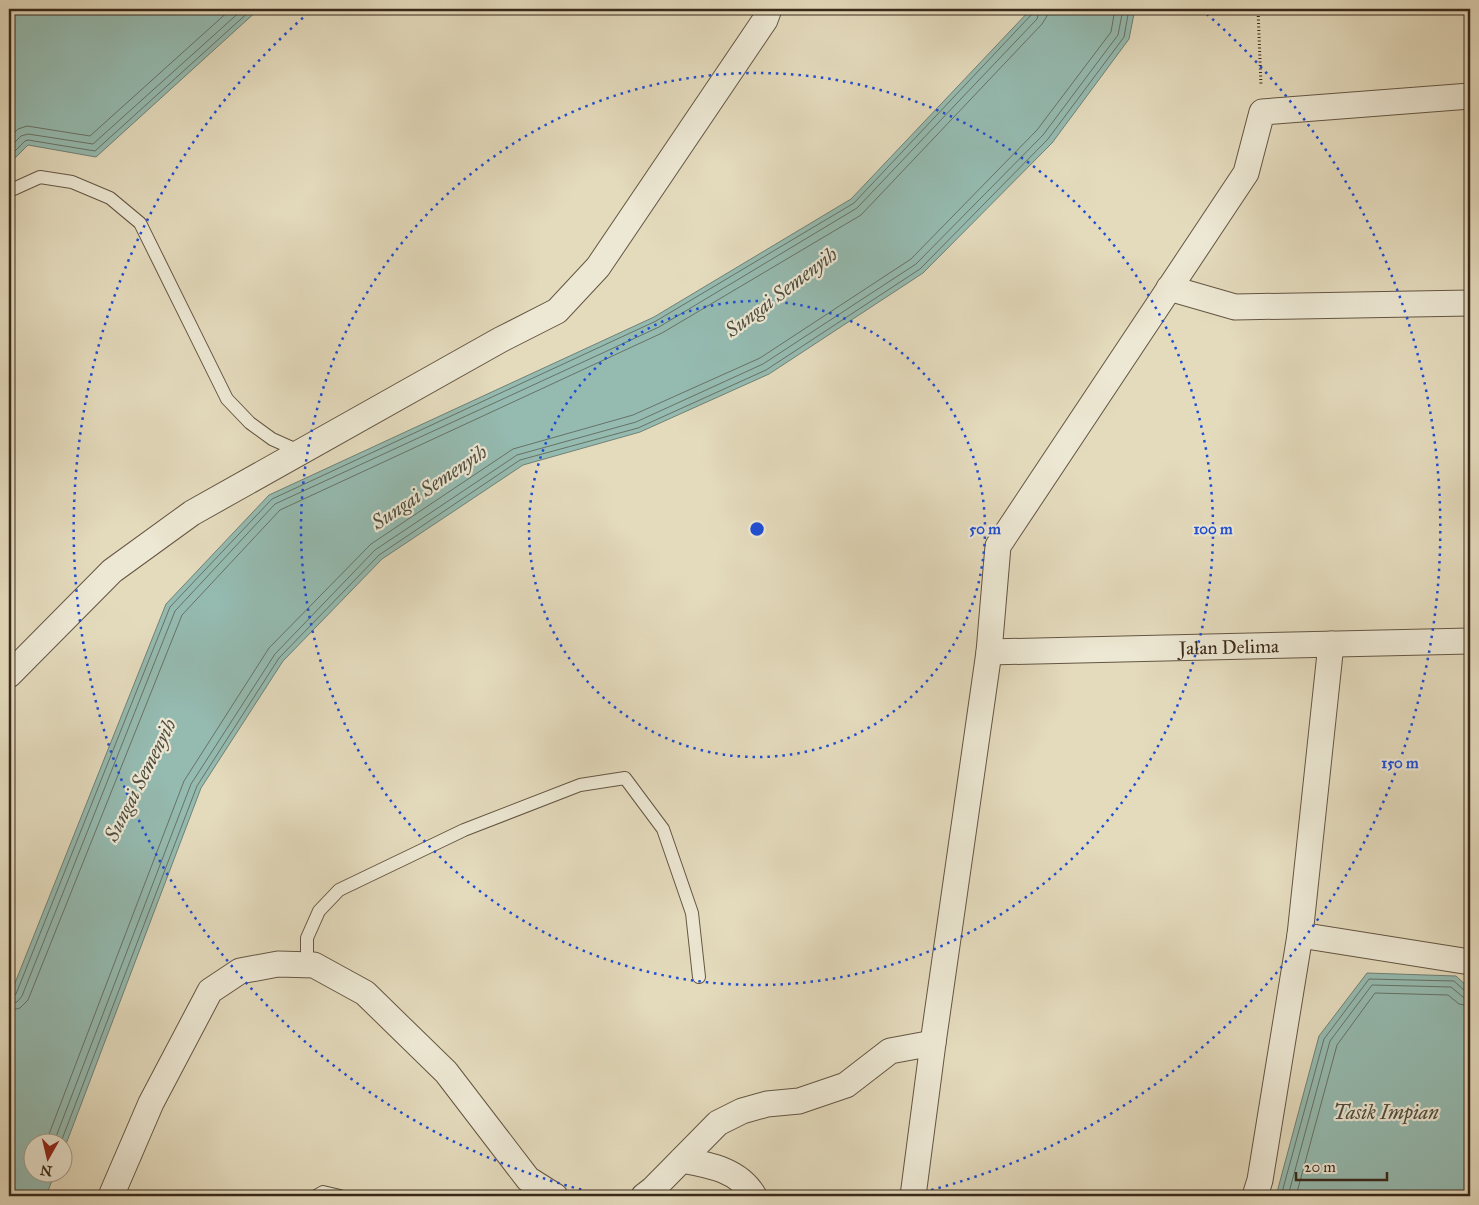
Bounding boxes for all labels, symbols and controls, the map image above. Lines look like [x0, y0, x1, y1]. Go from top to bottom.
water label: Sungai Semenyih [719, 242, 842, 343]
water label: Sungai Semenyih [366, 439, 492, 535]
centre of rings [748, 520, 766, 538]
text: 50 m [969, 520, 1001, 538]
text: 100 m [1193, 520, 1233, 538]
street label: Jalan Delima [1177, 634, 1280, 660]
water label: Sungai Semenyih [98, 715, 181, 846]
text: 150 m [1381, 754, 1419, 772]
water label: Tasik Impian [1333, 1100, 1439, 1125]
north arrow [22, 1132, 72, 1182]
scale bar [1296, 1150, 1388, 1182]
text: 20 m [1304, 1158, 1336, 1176]
text: N [39, 1161, 53, 1180]

